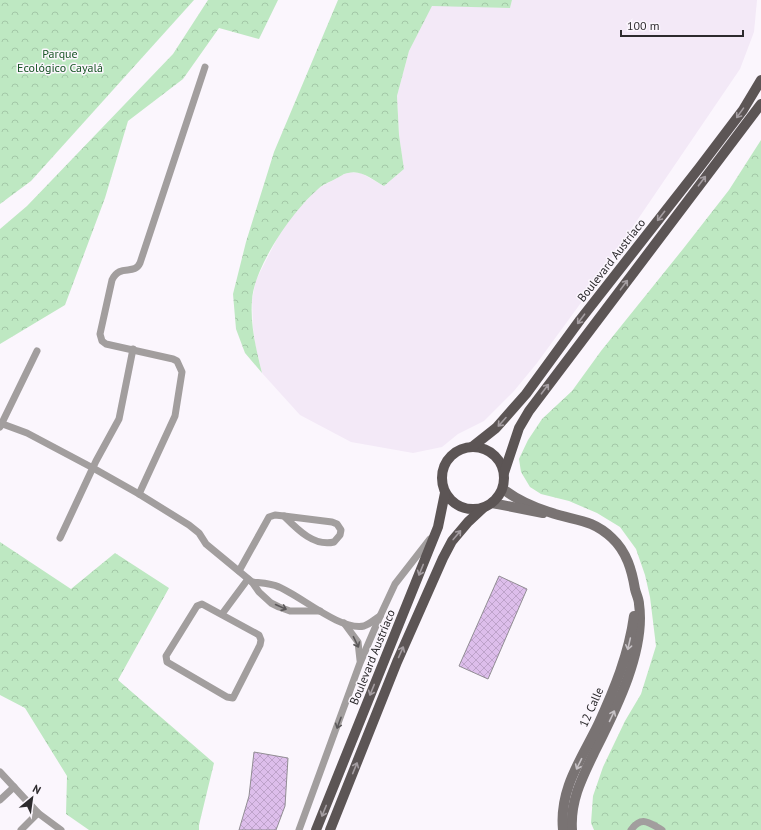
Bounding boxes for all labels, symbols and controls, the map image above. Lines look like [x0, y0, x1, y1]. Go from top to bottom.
scale bar [621, 12, 743, 38]
text: 100 m [627, 18, 660, 33]
park label: Parque Ecológico Cayalá [17, 46, 103, 75]
one-way arrow [736, 107, 744, 118]
one-way arrow [697, 176, 706, 187]
one-way arrow [657, 211, 665, 222]
street label: Boulevard Austríaco [574, 215, 648, 305]
one-way arrow [620, 280, 628, 291]
one-way arrow [577, 313, 585, 324]
one-way arrow [541, 384, 550, 395]
one-way arrow [497, 416, 506, 427]
one-way arrow [453, 530, 462, 540]
one-way arrow [417, 563, 424, 575]
one-way arrow [274, 604, 286, 612]
street label: Boulevard Austríaco [346, 607, 398, 707]
one-way arrow [353, 636, 360, 648]
one-way arrow [625, 637, 632, 650]
one-way arrow [398, 647, 406, 659]
one-way arrow [368, 684, 376, 696]
street label: 12 Calle [576, 685, 606, 729]
one-way arrow [609, 710, 616, 722]
one-way arrow [334, 716, 342, 728]
one-way arrow [574, 758, 582, 770]
one-way arrow [352, 762, 359, 774]
north arrow [12, 778, 52, 818]
text: N [30, 781, 43, 797]
one-way arrow [320, 804, 327, 816]

